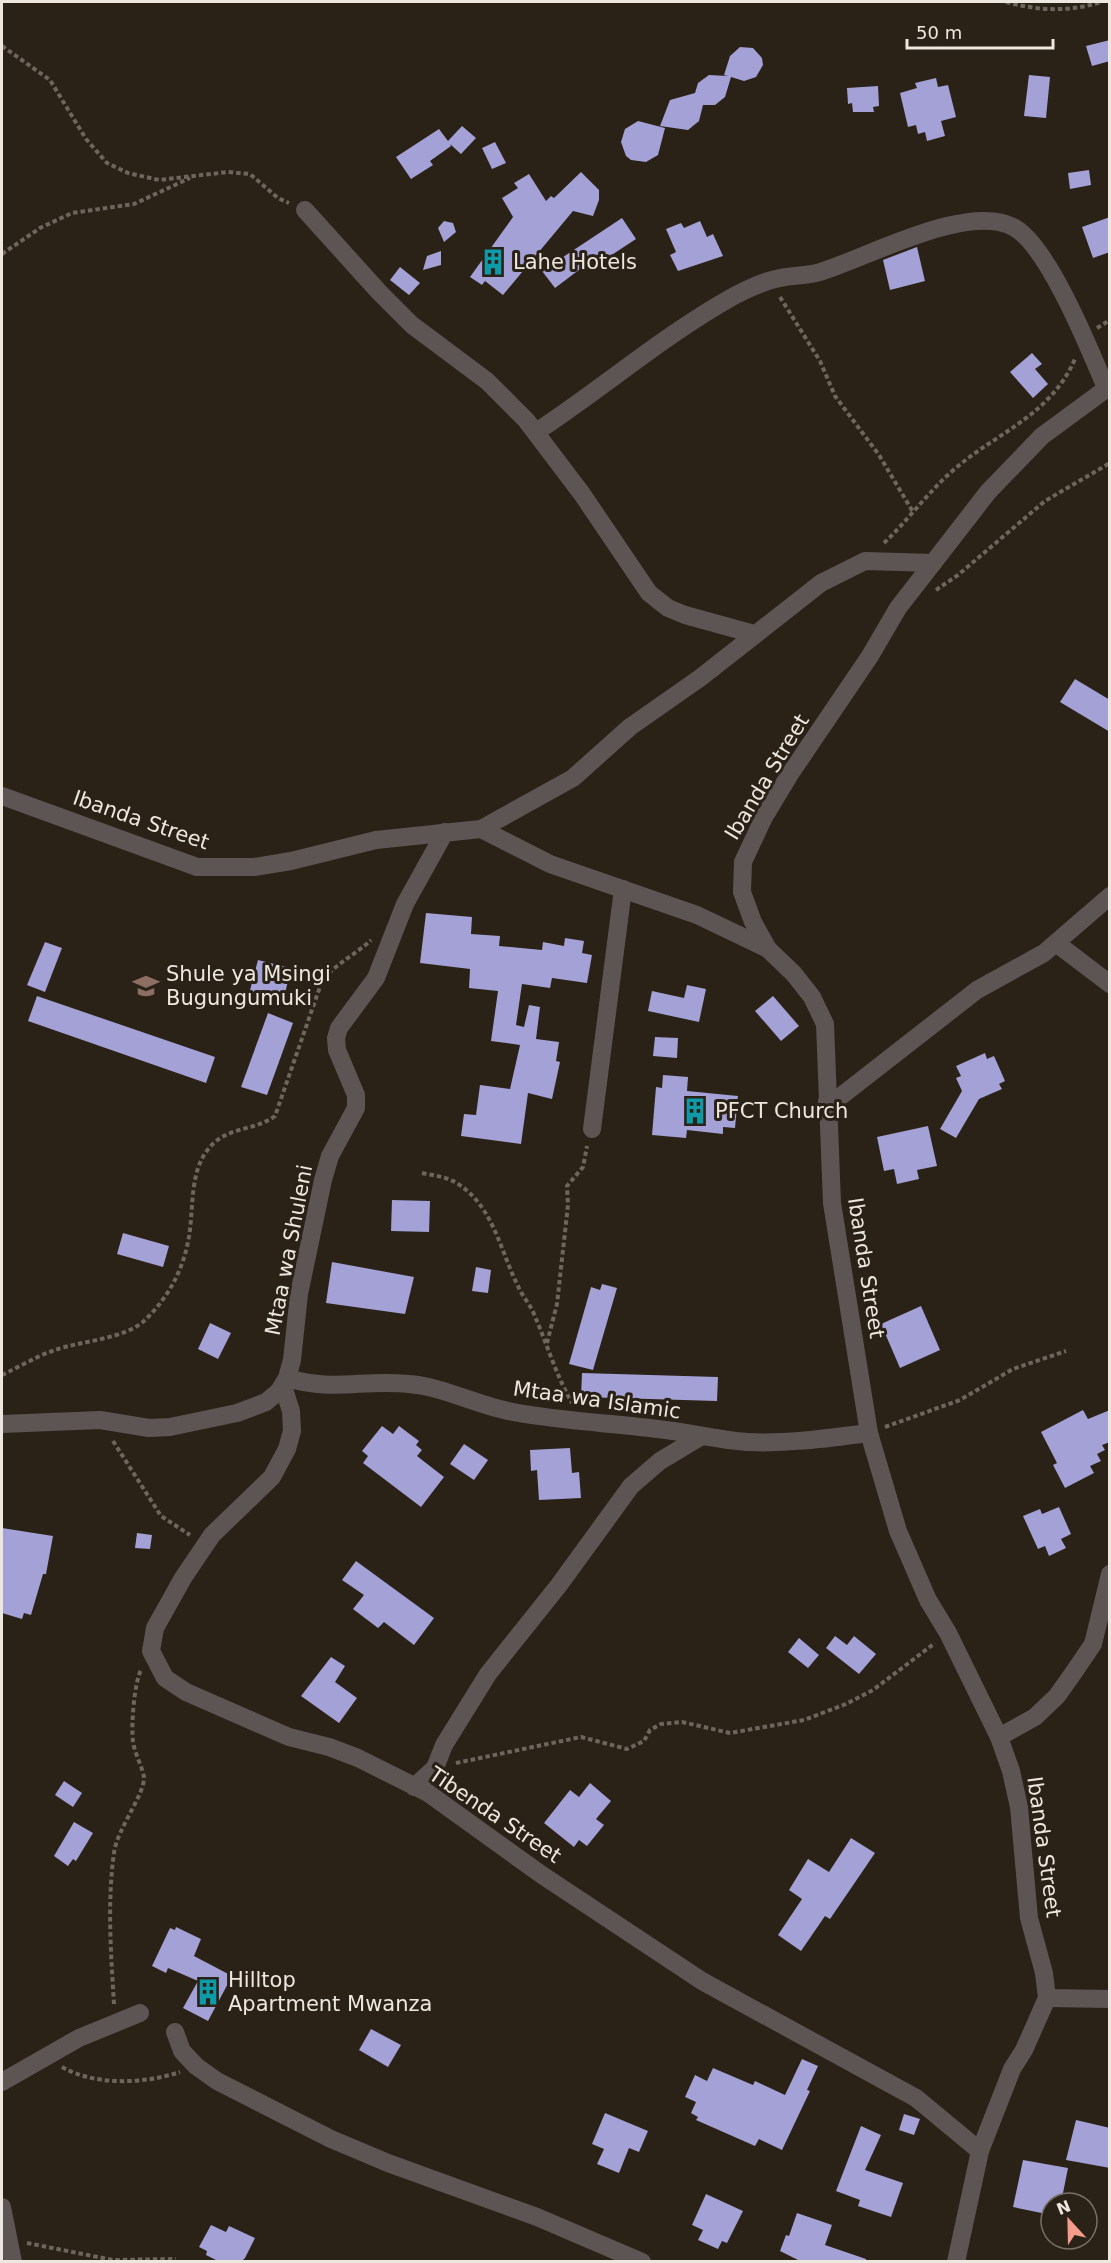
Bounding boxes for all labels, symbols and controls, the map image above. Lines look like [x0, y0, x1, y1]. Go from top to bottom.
scale bar [907, 12, 1052, 50]
text: 50 m [916, 22, 962, 43]
building icon: Lahe Hotels [478, 247, 508, 277]
place label: Lahe Hotels [513, 250, 637, 274]
street label: Ibanda Street [720, 710, 814, 844]
street label: Ibanda Street [70, 785, 212, 855]
place label: Shule ya Msingi Bugungumuki [166, 962, 331, 1010]
school or university icon: Shule ya Msingi Bugungumuki [131, 971, 161, 1001]
building icon: PFCT Church [680, 1096, 710, 1126]
place label: PFCT Church [715, 1099, 848, 1123]
street label: Mtaa wa Shuleni [261, 1163, 317, 1337]
street label: Ibanda Street [843, 1196, 889, 1340]
street label: Mtaa wa Islamic [512, 1376, 682, 1424]
street label: Tibenda Street [424, 1761, 566, 1868]
street label: Ibanda Street [1022, 1775, 1066, 1919]
place label: Hilltop Apartment Mwanza [228, 1968, 432, 2016]
building icon: Hilltop Apartment Mwanza [193, 1977, 223, 2007]
north arrow [1039, 2191, 1099, 2251]
text: N [1054, 2196, 1073, 2219]

